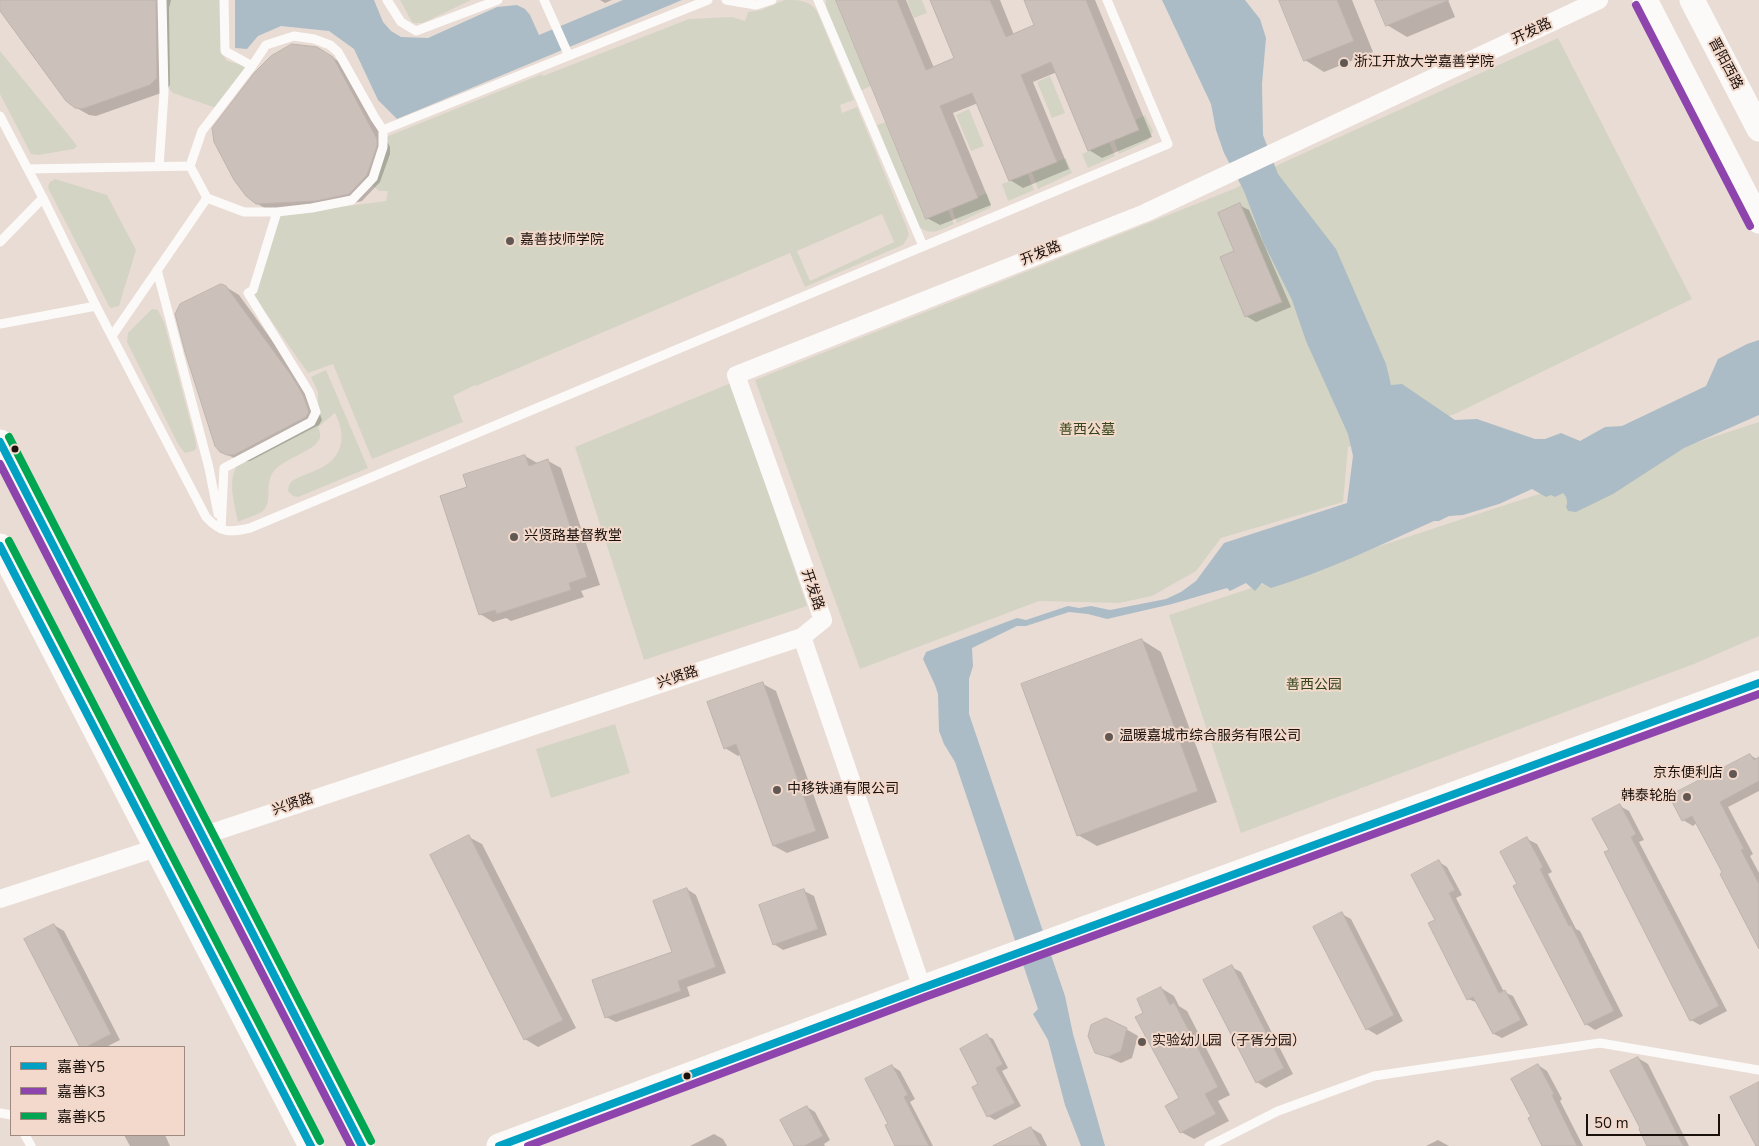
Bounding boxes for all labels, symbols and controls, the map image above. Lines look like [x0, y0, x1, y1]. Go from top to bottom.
street label: 开发路 [1509, 16, 1555, 48]
street label: 晋阳西路 [1704, 35, 1746, 93]
place label: 浙江开放大学嘉善学院 [1354, 55, 1494, 71]
marker: 浙江开放大学嘉善学院 [1338, 57, 1350, 69]
place label: 嘉善技师学院 [520, 233, 604, 249]
marker: 嘉善技师学院 [504, 235, 516, 247]
street label: 开发路 [1018, 238, 1064, 270]
park label: 善西公墓 [1059, 423, 1115, 439]
unlabelled marker [10, 444, 20, 454]
place label: 兴贤路基督教堂 [524, 529, 622, 545]
marker: 兴贤路基督教堂 [508, 531, 520, 543]
street label: 开发路 [797, 567, 827, 613]
street label: 兴贤路 [655, 664, 701, 692]
park label: 善西公园 [1286, 678, 1342, 694]
place label: 温暖嘉城市综合服务有限公司 [1119, 729, 1301, 745]
marker: 温暖嘉城市综合服务有限公司 [1103, 731, 1115, 743]
place label: 京东便利店 [1653, 766, 1723, 782]
marker: 京东便利店 [1727, 768, 1739, 780]
place label: 中移铁通有限公司 [787, 782, 899, 798]
marker: 中移铁通有限公司 [771, 784, 783, 796]
place label: 韩泰轮胎 [1621, 789, 1677, 805]
street label: 兴贤路 [270, 791, 316, 819]
marker: 韩泰轮胎 [1681, 791, 1693, 803]
place label: 实验幼儿园（子胥分园） [1152, 1034, 1306, 1050]
marker: 实验幼儿园（子胥分园） [1136, 1036, 1148, 1048]
legend [10, 1046, 185, 1136]
text: 嘉善Y5 [57, 1057, 105, 1077]
unlabelled marker [682, 1071, 692, 1081]
text: 嘉善K3 [57, 1082, 105, 1102]
scale bar [1589, 1104, 1723, 1136]
text: 嘉善K5 [57, 1107, 105, 1127]
text: 50 m [1594, 1113, 1629, 1133]

